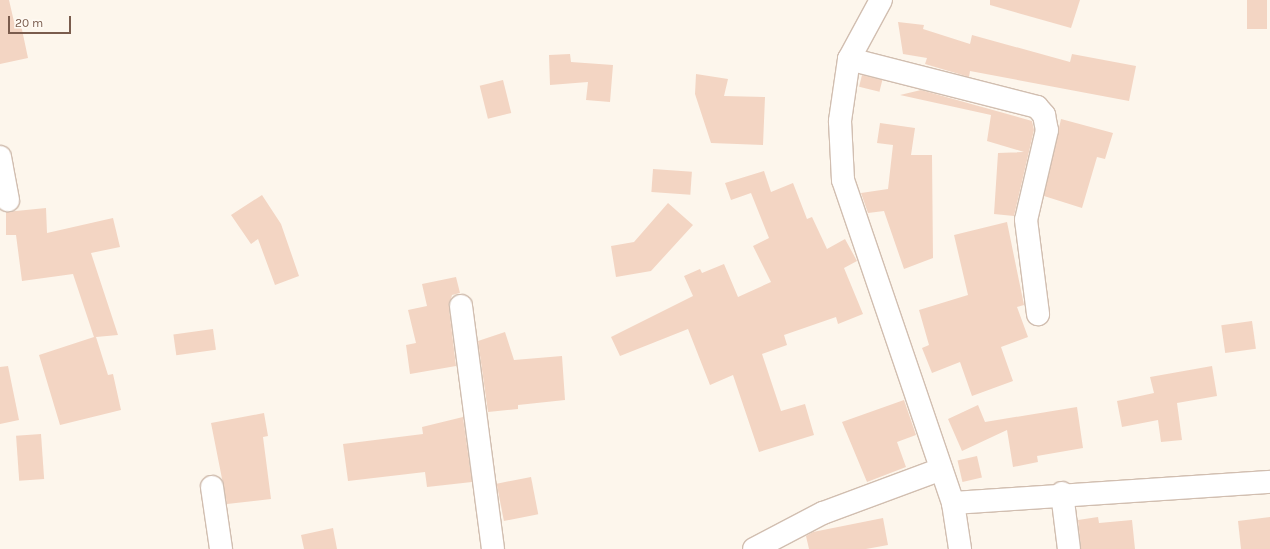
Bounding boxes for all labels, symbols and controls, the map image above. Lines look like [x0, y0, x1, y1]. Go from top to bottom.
scale bar [10, 8, 73, 34]
text: 20 m [15, 16, 43, 30]

